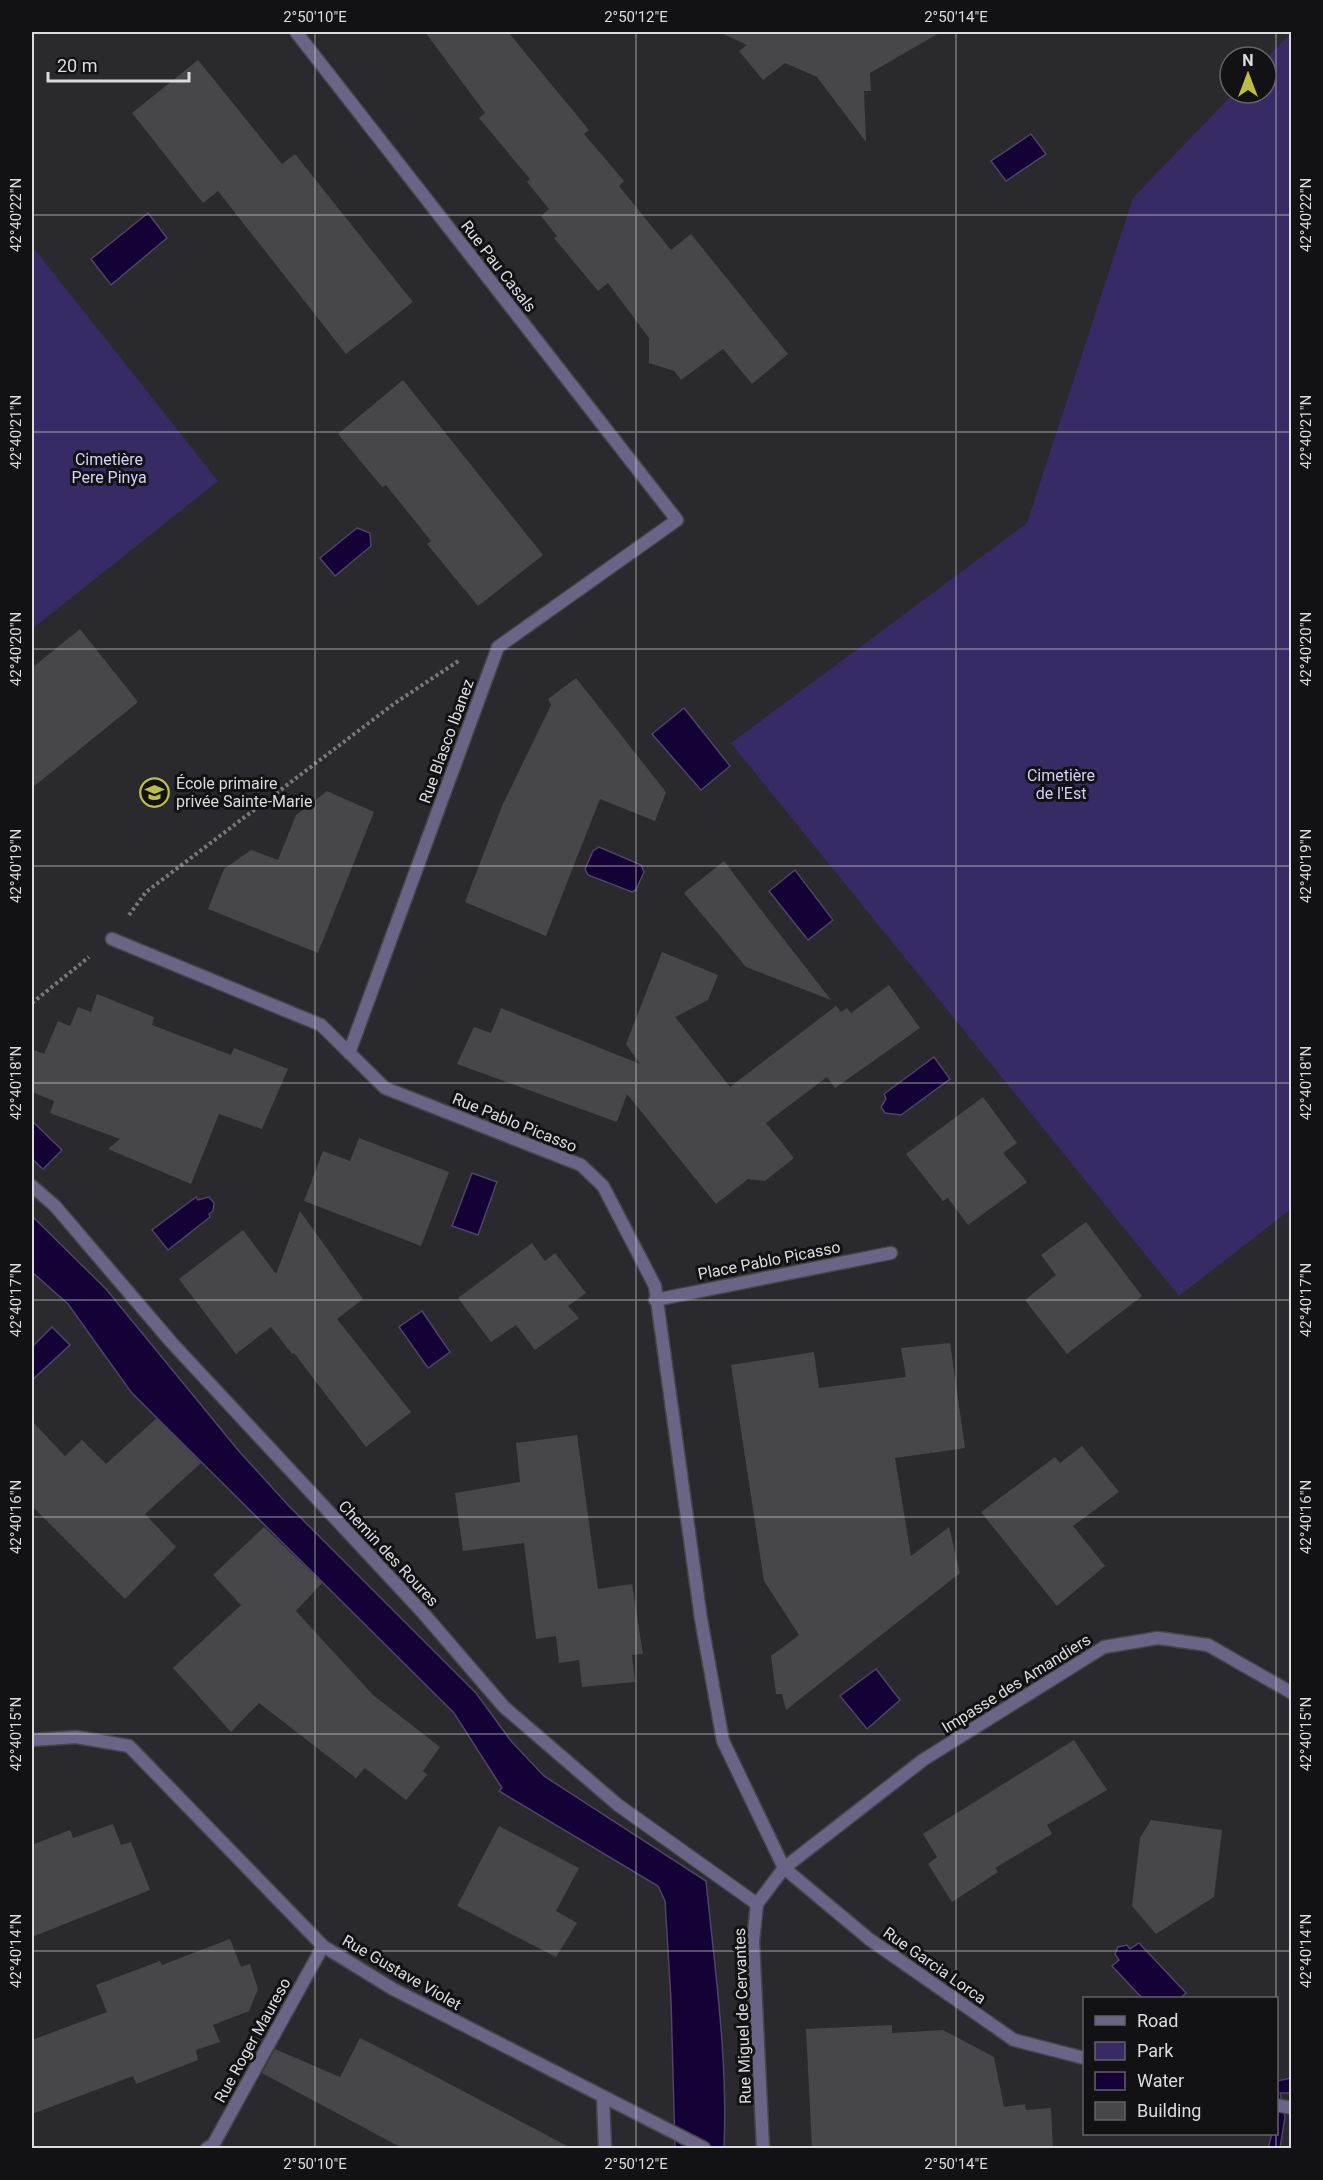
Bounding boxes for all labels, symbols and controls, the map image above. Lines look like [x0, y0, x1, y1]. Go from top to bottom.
text: 2°50'10"E [283, 8, 347, 26]
text: 2°50'12"E [604, 8, 668, 26]
text: 2°50'14"E [924, 8, 988, 26]
scale bar [48, 45, 189, 83]
north arrow [1218, 45, 1278, 105]
text: N [1242, 51, 1254, 70]
text: 20 m [57, 55, 97, 76]
text: 42°40'22"N [7, 178, 25, 252]
text: 42°40'22"N [1297, 178, 1315, 252]
street label: Rue Pau Casals [457, 217, 540, 316]
text: 42°40'21"N [7, 395, 25, 469]
text: 42°40'21"N [1297, 395, 1315, 469]
park label: Cimetière Pere Pinya [71, 450, 147, 487]
text: 42°40'20"N [7, 612, 25, 686]
text: 42°40'20"N [1297, 612, 1315, 686]
street label: Rue Blasco Ibanez [415, 676, 478, 806]
park label: Cimetière de l'Est [1027, 766, 1095, 803]
place label: École primaire privée Sainte-Marie [176, 774, 312, 811]
school or university icon: École primaire privée Sainte-Marie [139, 776, 171, 808]
text: 42°40'19"N [7, 829, 25, 903]
text: 42°40'19"N [1297, 829, 1315, 903]
text: 42°40'18"N [7, 1046, 25, 1120]
text: 42°40'18"N [1297, 1046, 1315, 1120]
street label: Rue Pablo Picasso [450, 1089, 580, 1156]
street label: Place Pablo Picasso [696, 1237, 842, 1284]
text: 42°40'17"N [7, 1263, 25, 1337]
text: 42°40'17"N [1297, 1263, 1315, 1337]
text: 42°40'16"N [7, 1480, 25, 1554]
text: 42°40'16"N [1297, 1480, 1315, 1554]
street label: Chemin des Roures [335, 1496, 443, 1610]
street label: Impasse des Amandiers [938, 1630, 1094, 1737]
text: 42°40'15"N [7, 1697, 25, 1771]
text: 42°40'15"N [1297, 1697, 1315, 1771]
text: 42°40'14"N [7, 1914, 25, 1988]
text: 42°40'14"N [1297, 1914, 1315, 1988]
street label: Rue Garcia Lorca [880, 1923, 990, 2008]
street label: Rue Miguel de Cervantes [730, 1928, 755, 2104]
street label: Rue Gustave Violet [339, 1931, 464, 2014]
street label: Rue Roger Maureso [210, 1975, 295, 2106]
legend [1083, 1997, 1278, 2135]
text: Road [1137, 2010, 1178, 2031]
text: Park [1137, 2040, 1174, 2061]
text: Water [1137, 2070, 1184, 2091]
text: Building [1137, 2100, 1201, 2121]
text: 2°50'10"E [283, 2155, 347, 2173]
text: 2°50'12"E [604, 2155, 668, 2173]
text: 2°50'14"E [924, 2155, 988, 2173]

